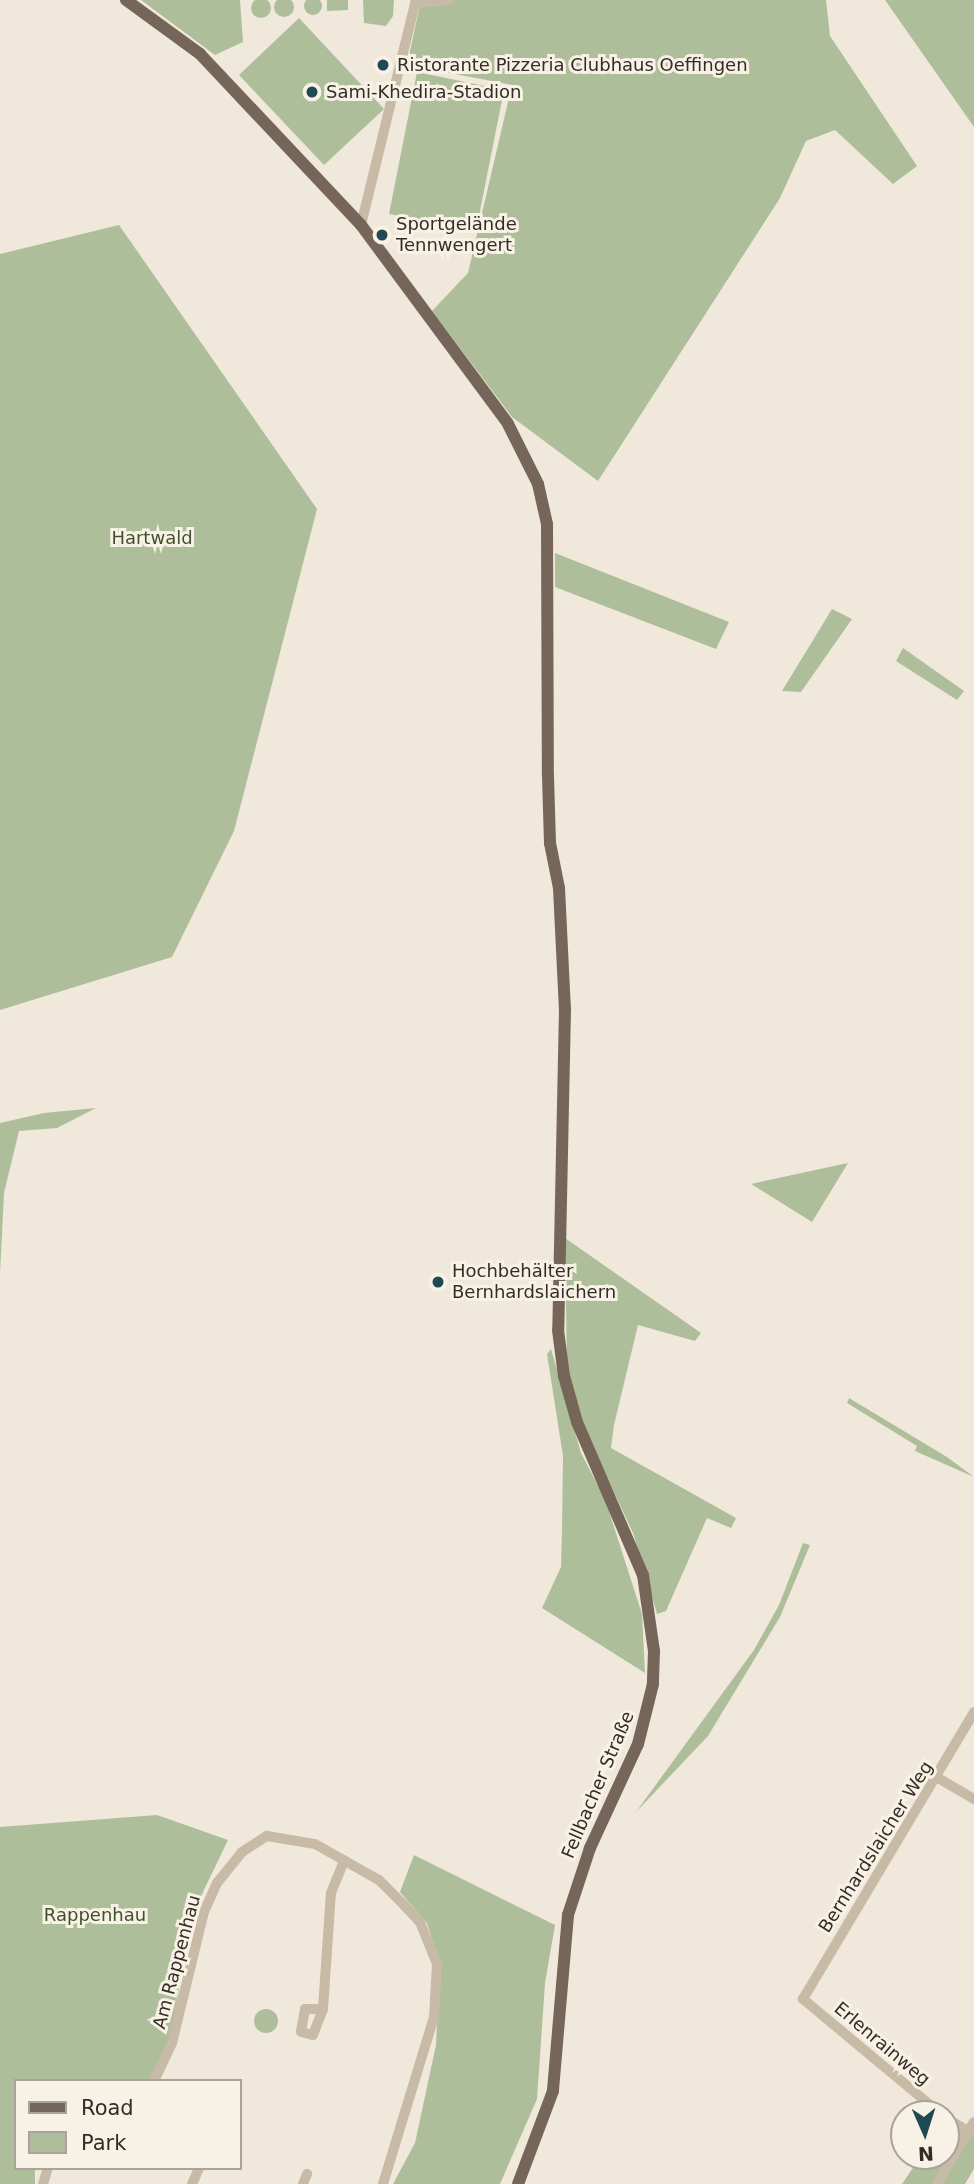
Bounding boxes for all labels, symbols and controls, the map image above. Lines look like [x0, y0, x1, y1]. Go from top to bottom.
place label: Ristorante Pizzeria Clubhaus Oeffingen [397, 54, 748, 76]
marker: Ristorante Pizzeria Clubhaus Oeffingen [375, 57, 391, 73]
place label: Sami-Khedira-Stadion [326, 81, 521, 103]
marker: Sami-Khedira-Stadion [304, 84, 320, 100]
place label: Sportgelände Tennwengert [396, 214, 517, 256]
marker: Sportgelände Tennwengert [374, 227, 390, 243]
park label: Hartwald [111, 527, 193, 549]
place label: Hochbehälter Bernhardslaichern [452, 1261, 616, 1304]
marker: Hochbehälter Bernhardslaichern [430, 1274, 446, 1290]
street label: Fellbacher Straße [557, 1708, 639, 1862]
street label: Bernhardslaicher Weg [814, 1757, 938, 1937]
street label: Am Rappenhau [149, 1893, 205, 2031]
park label: Rappenhau [44, 1904, 146, 1926]
street label: Erlenrainweg [830, 1998, 934, 2090]
legend [14, 2079, 242, 2170]
text: Road [81, 2096, 134, 2120]
north arrow [890, 2100, 960, 2170]
text: Park [81, 2131, 126, 2155]
text: N [917, 2143, 935, 2165]

